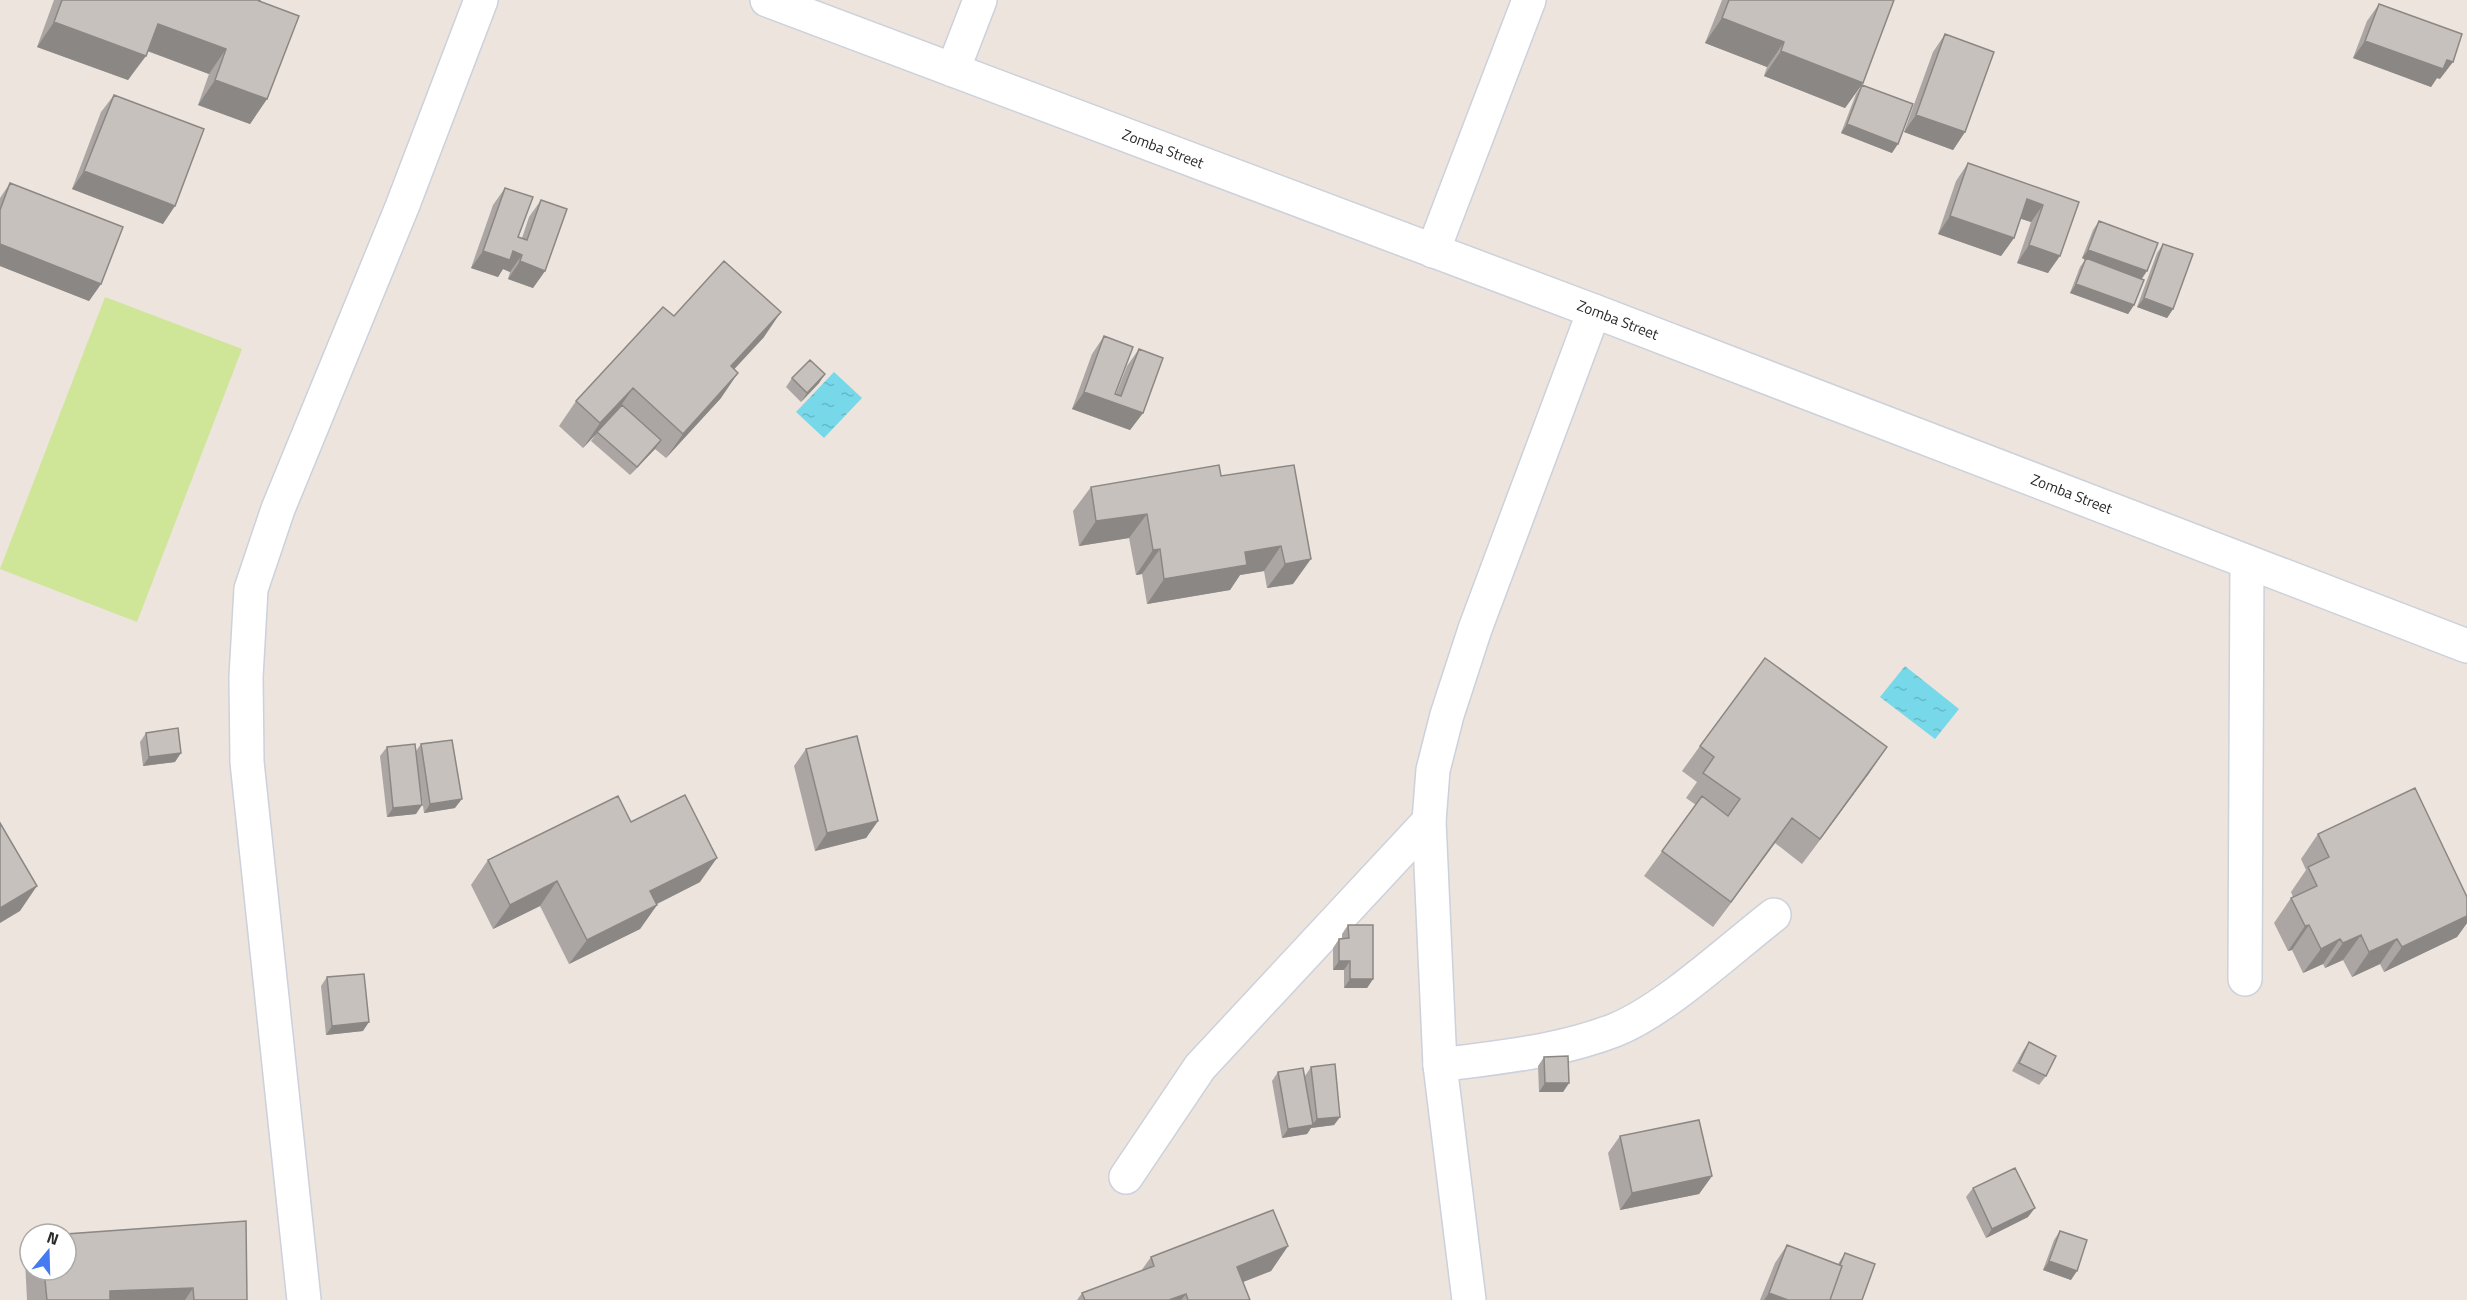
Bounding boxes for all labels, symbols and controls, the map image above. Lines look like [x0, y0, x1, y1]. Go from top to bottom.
street label: Zomba Street [1119, 123, 1208, 175]
street label: Zomba Street [1574, 294, 1663, 346]
street label: Zomba Street [2028, 468, 2117, 520]
north arrow [18, 1222, 78, 1282]
text: N [44, 1225, 62, 1251]

